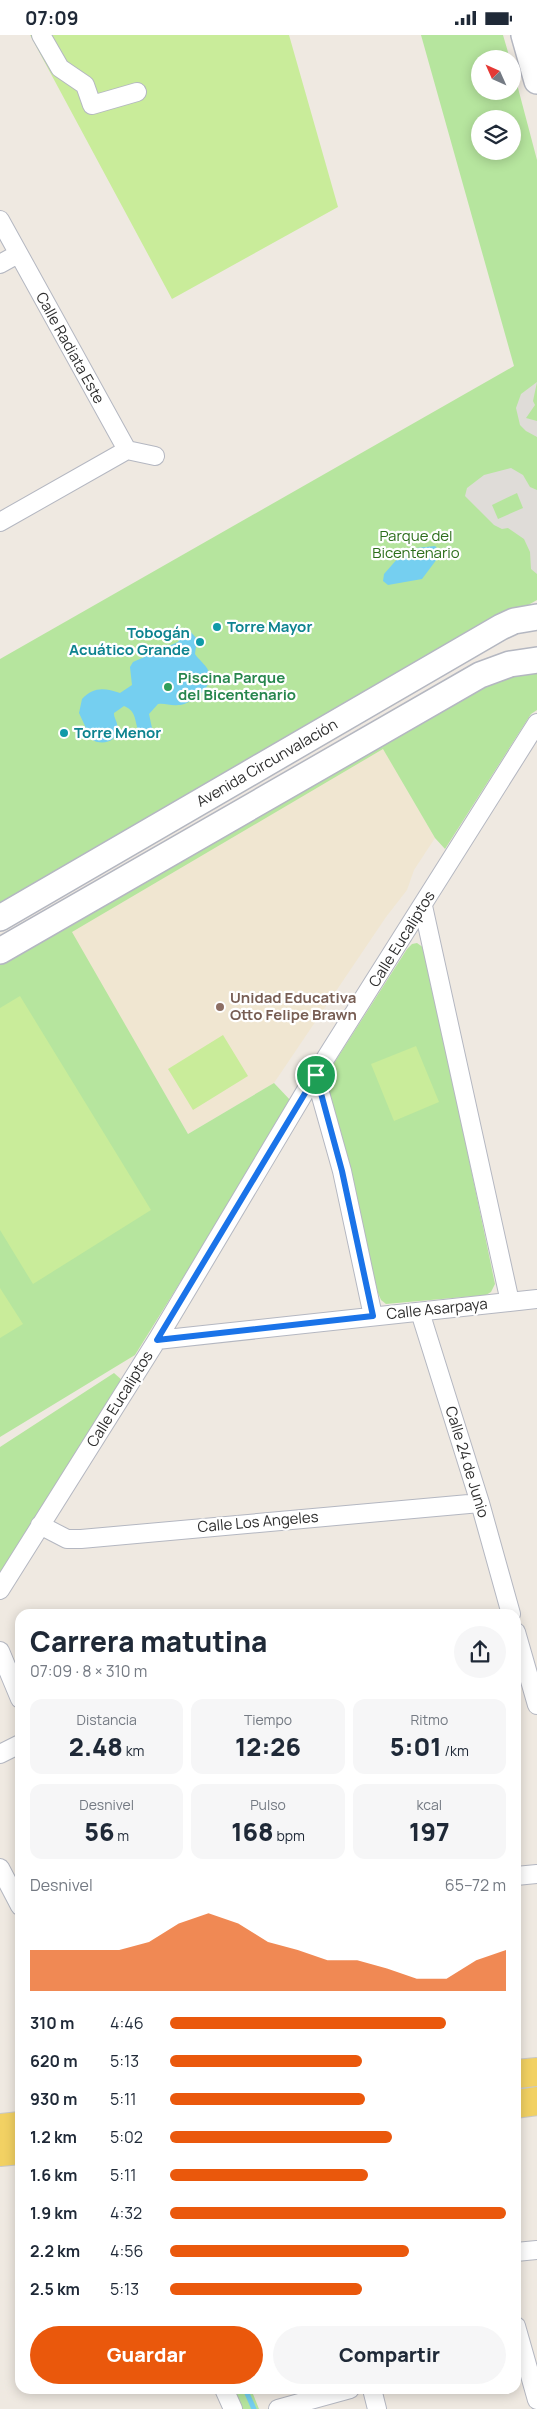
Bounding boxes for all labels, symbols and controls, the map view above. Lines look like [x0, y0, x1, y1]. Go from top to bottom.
text: 07:09 [25, 5, 78, 31]
north arrow [471, 50, 521, 100]
map controls [471, 50, 521, 160]
button: layers [471, 110, 521, 160]
street label: Calle Radiata Este [31, 288, 110, 408]
park label: Parque del Bicentenario [372, 525, 460, 563]
place label: Torre Mayor [227, 616, 312, 637]
marker: Torre Mayor [211, 621, 223, 633]
place label: Tobogán Acuático Grande [69, 622, 190, 660]
marker: Tobogán Acuático Grande [194, 636, 206, 648]
place label: Piscina Parque del Bicentenario [178, 667, 296, 705]
marker: Piscina Parque del Bicentenario [162, 681, 174, 693]
street label: Avenida Circunvalación [192, 714, 341, 812]
place label: Torre Menor [74, 722, 161, 743]
marker: Torre Menor [58, 727, 70, 739]
street label: Calle Eucaliptos [363, 886, 440, 991]
place label: Unidad Educativa Otto Felipe Brawn [230, 987, 357, 1025]
marker: Unidad Educativa Otto Felipe Brawn [214, 1001, 226, 1013]
pin [295, 1054, 337, 1096]
icon: arrive [302, 1061, 330, 1089]
street label: Calle Asarpaya [385, 1293, 489, 1324]
street label: Calle Eucaliptos [81, 1346, 158, 1451]
street label: Calle 24 de Junio [441, 1403, 494, 1520]
street label: Calle Los Angeles [197, 1506, 319, 1537]
text: Carrera matutina [30, 1622, 267, 1660]
button: share [454, 1626, 506, 1678]
text: 07:09 · 8 × 310 m [30, 1660, 147, 1682]
text: Distancia [77, 1710, 137, 1729]
text: Tiempo [244, 1710, 292, 1729]
text: Ritmo [410, 1710, 448, 1729]
text: 2.48 [69, 1729, 123, 1764]
text: 12:26 [235, 1729, 301, 1764]
text: 5:01 [390, 1729, 442, 1764]
text: km [123, 1741, 145, 1760]
text: /km [442, 1741, 469, 1760]
text: Desnivel [79, 1795, 134, 1814]
text: Pulso [250, 1795, 286, 1814]
text: kcal [417, 1795, 442, 1814]
text: 56 [84, 1814, 114, 1849]
text: 168 [231, 1814, 274, 1849]
text: 197 [409, 1814, 450, 1849]
text: m [114, 1826, 129, 1845]
text: bpm [274, 1826, 305, 1845]
text: Desnivel [30, 1874, 93, 1896]
text: 65–72 m [445, 1874, 506, 1896]
text: 310 m [30, 2012, 74, 2034]
text: 4:46 [110, 2012, 144, 2034]
text: 620 m [30, 2050, 78, 2072]
text: 5:13 [110, 2050, 139, 2072]
text: 930 m [30, 2088, 77, 2110]
text: 5:11 [110, 2088, 137, 2110]
text: 1.2 km [30, 2126, 77, 2148]
text: 5:02 [110, 2126, 143, 2148]
text: 1.6 km [30, 2164, 77, 2186]
text: 5:11 [110, 2164, 137, 2186]
text: 1.9 km [30, 2202, 77, 2224]
text: 4:32 [110, 2202, 142, 2224]
text: 2.2 km [30, 2240, 80, 2262]
text: 4:56 [110, 2240, 143, 2262]
text: 2.5 km [30, 2278, 80, 2300]
text: 5:13 [110, 2278, 139, 2300]
button: Guardar [30, 2326, 263, 2384]
button: Compartir [273, 2326, 506, 2384]

